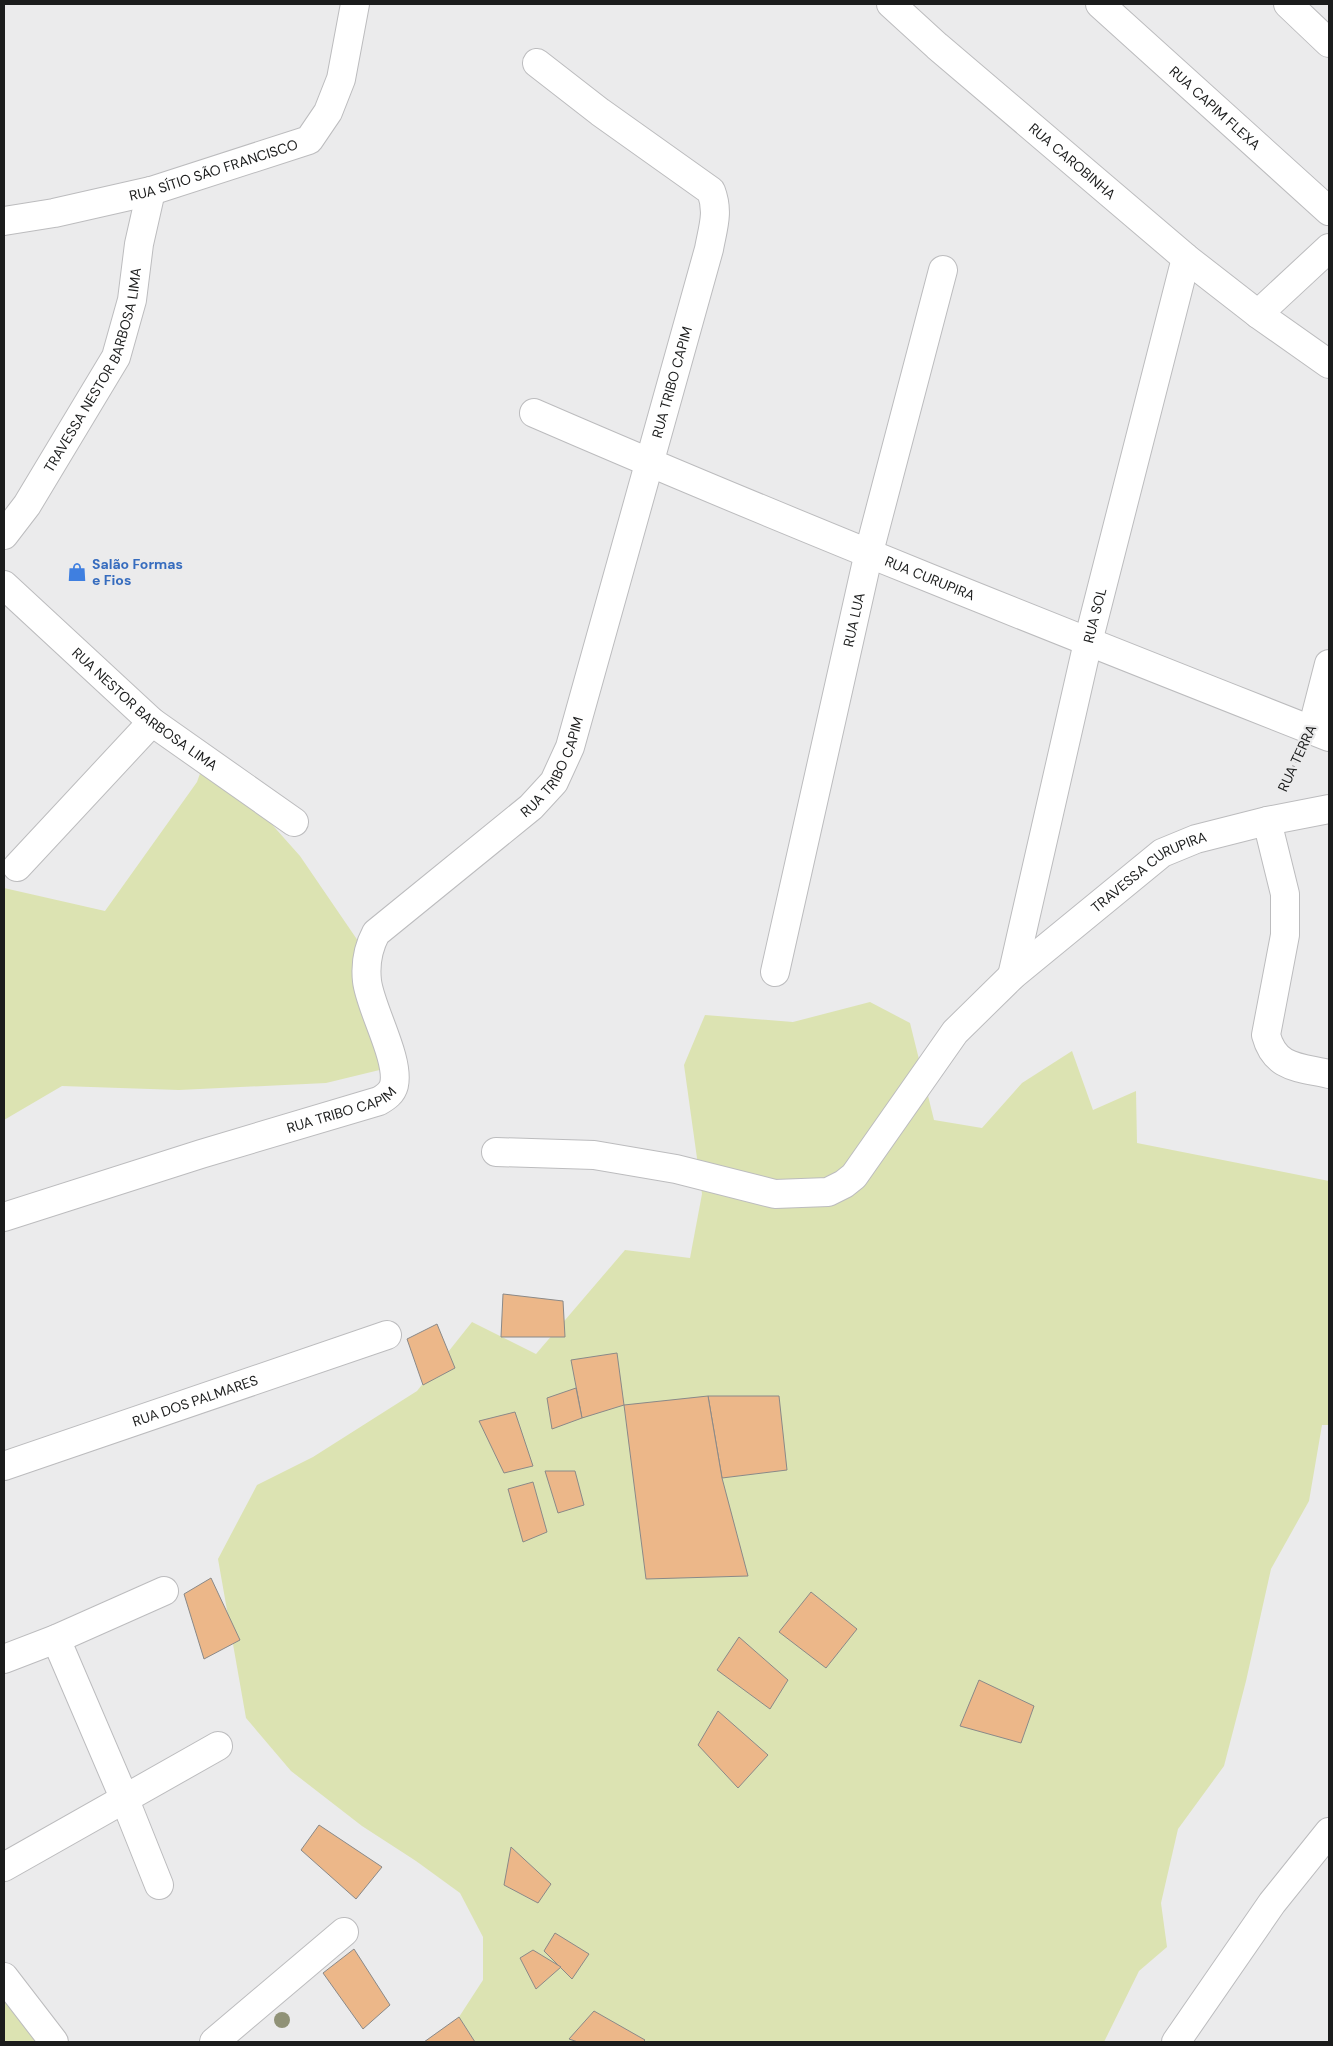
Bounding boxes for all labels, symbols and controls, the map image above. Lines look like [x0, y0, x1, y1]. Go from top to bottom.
street label: RUA CAPIM FLEXA [1166, 62, 1264, 154]
street label: RUA CAROBINHA [1025, 119, 1120, 203]
street label: RUA SÍTIO SÃO FRANCISCO [128, 135, 300, 205]
street label: TRAVESSA NESTOR BARBOSA LIMA [40, 267, 145, 475]
street label: RUA TRIBO CAPIM [648, 324, 696, 440]
street label: RUA CURUPIRA [882, 552, 978, 604]
place label: Salão Formas e Fios [92, 555, 183, 589]
shop icon: Salão Formas e Fios [66, 561, 88, 583]
street label: RUA SOL [1079, 586, 1110, 645]
street label: RUA LUA [839, 591, 869, 649]
street label: RUA NESTOR BARBOSA LIMA [68, 644, 221, 774]
street label: RUA TRIBO CAPIM [517, 715, 587, 821]
street label: RUA TERRA [1274, 722, 1320, 794]
street label: TRAVESSA CURUPIRA [1087, 828, 1209, 916]
street label: RUA TRIBO CAPIM [284, 1083, 400, 1137]
street label: RUA DOS PALMARES [130, 1371, 260, 1430]

